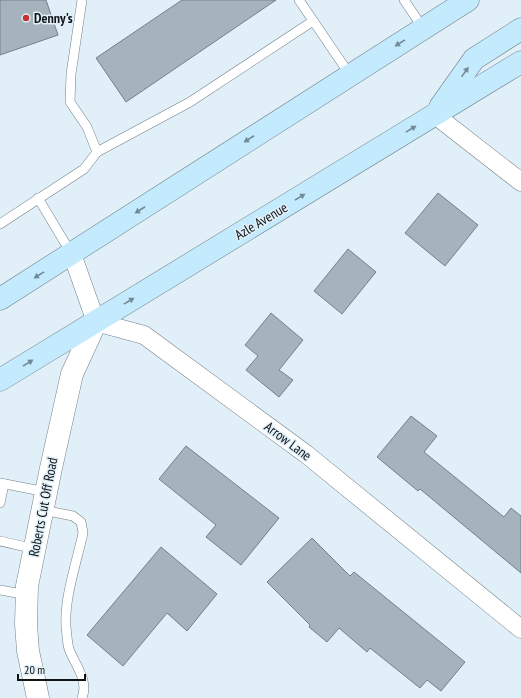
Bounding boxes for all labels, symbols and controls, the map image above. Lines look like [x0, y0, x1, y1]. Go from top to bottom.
place label: Denny's [34, 9, 73, 27]
marker: Denny's [21, 13, 31, 23]
one-way arrow [395, 39, 405, 47]
one-way arrow [461, 66, 469, 77]
one-way arrow [405, 126, 417, 133]
one-way arrow [244, 136, 255, 143]
one-way arrow [295, 193, 305, 201]
street label: Azle Avenue [231, 198, 291, 244]
one-way arrow [135, 206, 145, 214]
one-way arrow [34, 271, 44, 279]
one-way arrow [124, 298, 135, 305]
one-way arrow [23, 359, 33, 367]
street label: Arrow Lane [261, 417, 315, 465]
street label: Roberts Cut Off Road [25, 456, 61, 558]
scale bar [18, 656, 85, 682]
text: 20 m [24, 662, 45, 677]

